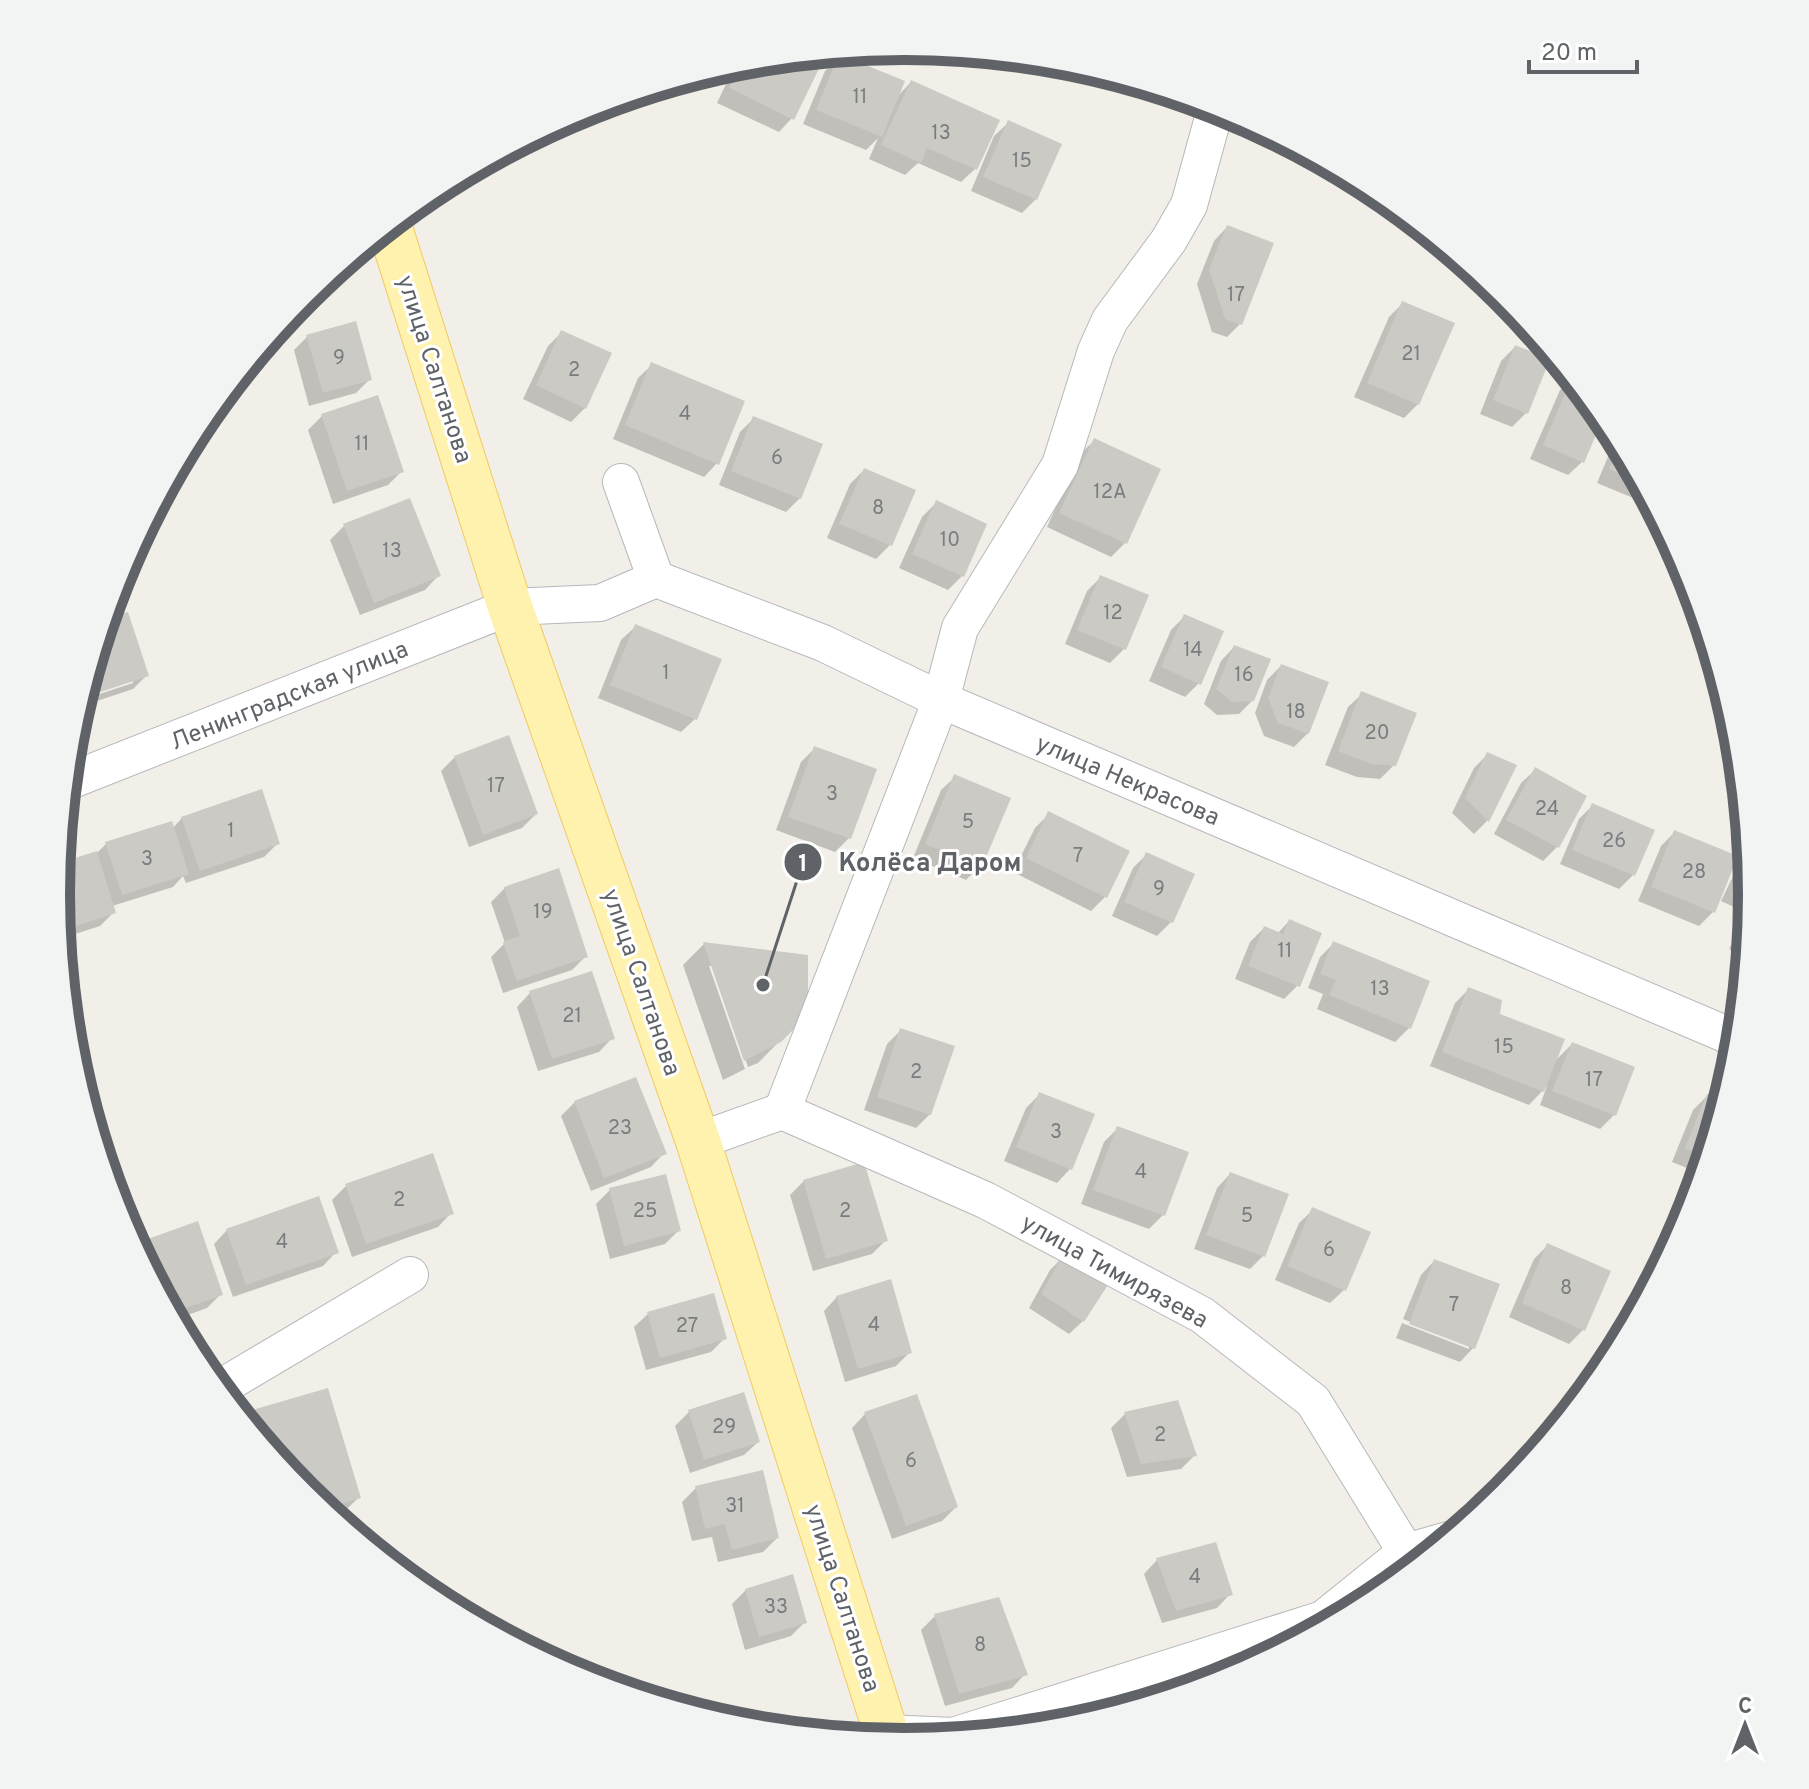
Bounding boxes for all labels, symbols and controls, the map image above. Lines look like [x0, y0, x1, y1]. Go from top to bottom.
scale bar [1529, 24, 1637, 74]
text: 20 m [1541, 39, 1597, 69]
house number: 11 [853, 85, 867, 111]
house number: 13 [931, 121, 951, 147]
house number: 15 [1012, 149, 1032, 175]
street label: улица Салтанова [389, 272, 478, 467]
house number: 17 [1227, 283, 1245, 309]
house number: 21 [1401, 342, 1421, 368]
house number: 9 [333, 346, 345, 372]
house number: 2 [568, 358, 580, 384]
house number: 4 [679, 402, 691, 428]
house number: 11 [355, 432, 369, 458]
house number: 6 [771, 446, 783, 472]
house number: 12А [1093, 480, 1127, 506]
house number: 8 [872, 496, 884, 522]
house number: 10 [940, 528, 960, 554]
house number: 13 [382, 539, 402, 565]
house number: 12 [1103, 601, 1123, 627]
street label: Ленинградская улица [166, 635, 413, 758]
house number: 14 [1183, 638, 1203, 664]
house number: 1 [662, 661, 670, 687]
house number: 16 [1234, 663, 1254, 689]
house number: 18 [1286, 700, 1306, 726]
house number: 20 [1364, 721, 1390, 747]
street label: улица Некрасова [1031, 730, 1224, 834]
house number: 17 [487, 774, 505, 800]
house number: 3 [826, 782, 838, 808]
house number: 24 [1535, 797, 1559, 823]
house number: 5 [962, 810, 974, 836]
house number: 1 [227, 819, 235, 845]
house number: 26 [1602, 829, 1626, 855]
callout: Колёса Даром [783, 837, 1038, 887]
house number: 7 [1073, 844, 1083, 870]
house number: 3 [141, 847, 153, 873]
text: Колёса Даром [838, 848, 1022, 881]
text: 1 [798, 850, 808, 880]
house number: 28 [1682, 860, 1706, 886]
house number: 9 [1153, 877, 1165, 903]
street label: улица Салтанова [594, 885, 686, 1080]
house number: 19 [533, 900, 553, 926]
house number: 11 [1278, 939, 1292, 965]
house number: 13 [1370, 977, 1390, 1003]
house number: 21 [562, 1004, 582, 1030]
house number: 15 [1494, 1035, 1514, 1061]
house number: 2 [910, 1060, 922, 1086]
house number: 17 [1585, 1068, 1603, 1094]
house number: 23 [608, 1116, 632, 1142]
house number: 3 [1050, 1120, 1062, 1146]
house number: 4 [1135, 1160, 1147, 1186]
house number: 2 [393, 1188, 405, 1214]
house number: 25 [633, 1199, 657, 1225]
house number: 2 [839, 1199, 851, 1225]
house number: 5 [1241, 1204, 1253, 1230]
street label: улица Тимирязева [1015, 1209, 1213, 1337]
house number: 4 [276, 1230, 288, 1256]
house number: 6 [1323, 1238, 1335, 1264]
house number: 8 [1560, 1276, 1572, 1302]
house number: 7 [1449, 1293, 1459, 1319]
house number: 4 [868, 1313, 880, 1339]
house number: 27 [676, 1314, 698, 1340]
house number: 29 [712, 1415, 736, 1441]
house number: 2 [1154, 1423, 1166, 1449]
house number: 6 [905, 1449, 917, 1475]
house number: 31 [725, 1494, 745, 1520]
street label: улица Салтанова [797, 1501, 886, 1696]
house number: 4 [1189, 1565, 1201, 1591]
house number: 33 [764, 1595, 788, 1621]
house number: 8 [974, 1633, 986, 1659]
north arrow [1705, 1685, 1785, 1765]
text: С [1738, 1694, 1752, 1721]

